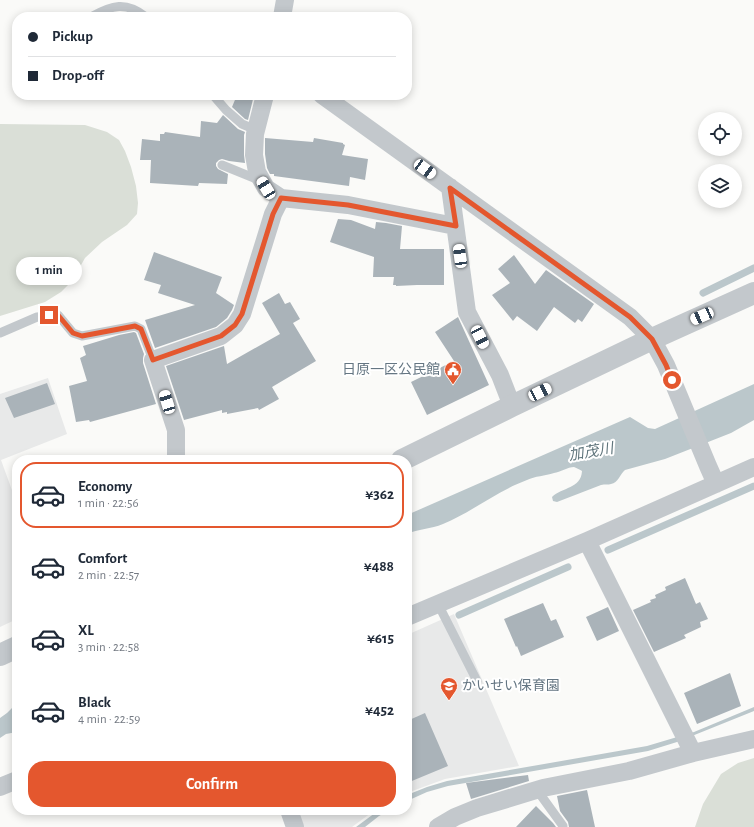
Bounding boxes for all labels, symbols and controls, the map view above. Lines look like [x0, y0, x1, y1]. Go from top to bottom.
text: Pickup [52, 29, 93, 44]
text: Drop-off [52, 68, 104, 83]
map controls [698, 112, 742, 208]
button: locate [698, 112, 742, 156]
car [412, 157, 438, 181]
button: layers [698, 164, 742, 208]
car [255, 175, 277, 201]
car [452, 243, 468, 269]
callout: 1 min [16, 257, 82, 285]
text: 1 min [35, 264, 63, 277]
route end [40, 306, 58, 324]
car [689, 306, 715, 326]
car [469, 324, 491, 350]
public building icon: 日原一区公民館 [443, 360, 463, 385]
place label: 日原一区公民館 [342, 362, 440, 377]
route start [663, 371, 681, 389]
car [527, 381, 553, 403]
car [158, 389, 176, 415]
water label: 加茂川 [567, 439, 616, 463]
icon: car [30, 477, 66, 513]
text: Economy [78, 479, 132, 494]
text: ¥362 [365, 487, 394, 502]
text: 1 min · 22:56 [78, 497, 139, 510]
icon: car [30, 549, 66, 585]
text: Comfort [78, 551, 127, 566]
text: ¥488 [364, 559, 394, 574]
text: 2 min · 22:57 [78, 569, 139, 582]
icon: car [30, 621, 66, 657]
text: XL [78, 623, 94, 638]
text: ¥615 [367, 631, 394, 646]
text: 3 min · 22:58 [78, 641, 139, 654]
school or university icon: かいせい保育園 [439, 676, 459, 701]
place label: かいせい保育園 [462, 678, 560, 693]
icon: car [30, 693, 66, 729]
text: Black [78, 695, 111, 710]
text: ¥452 [365, 703, 394, 718]
text: 4 min · 22:59 [78, 713, 140, 726]
button: Confirm [28, 761, 396, 807]

